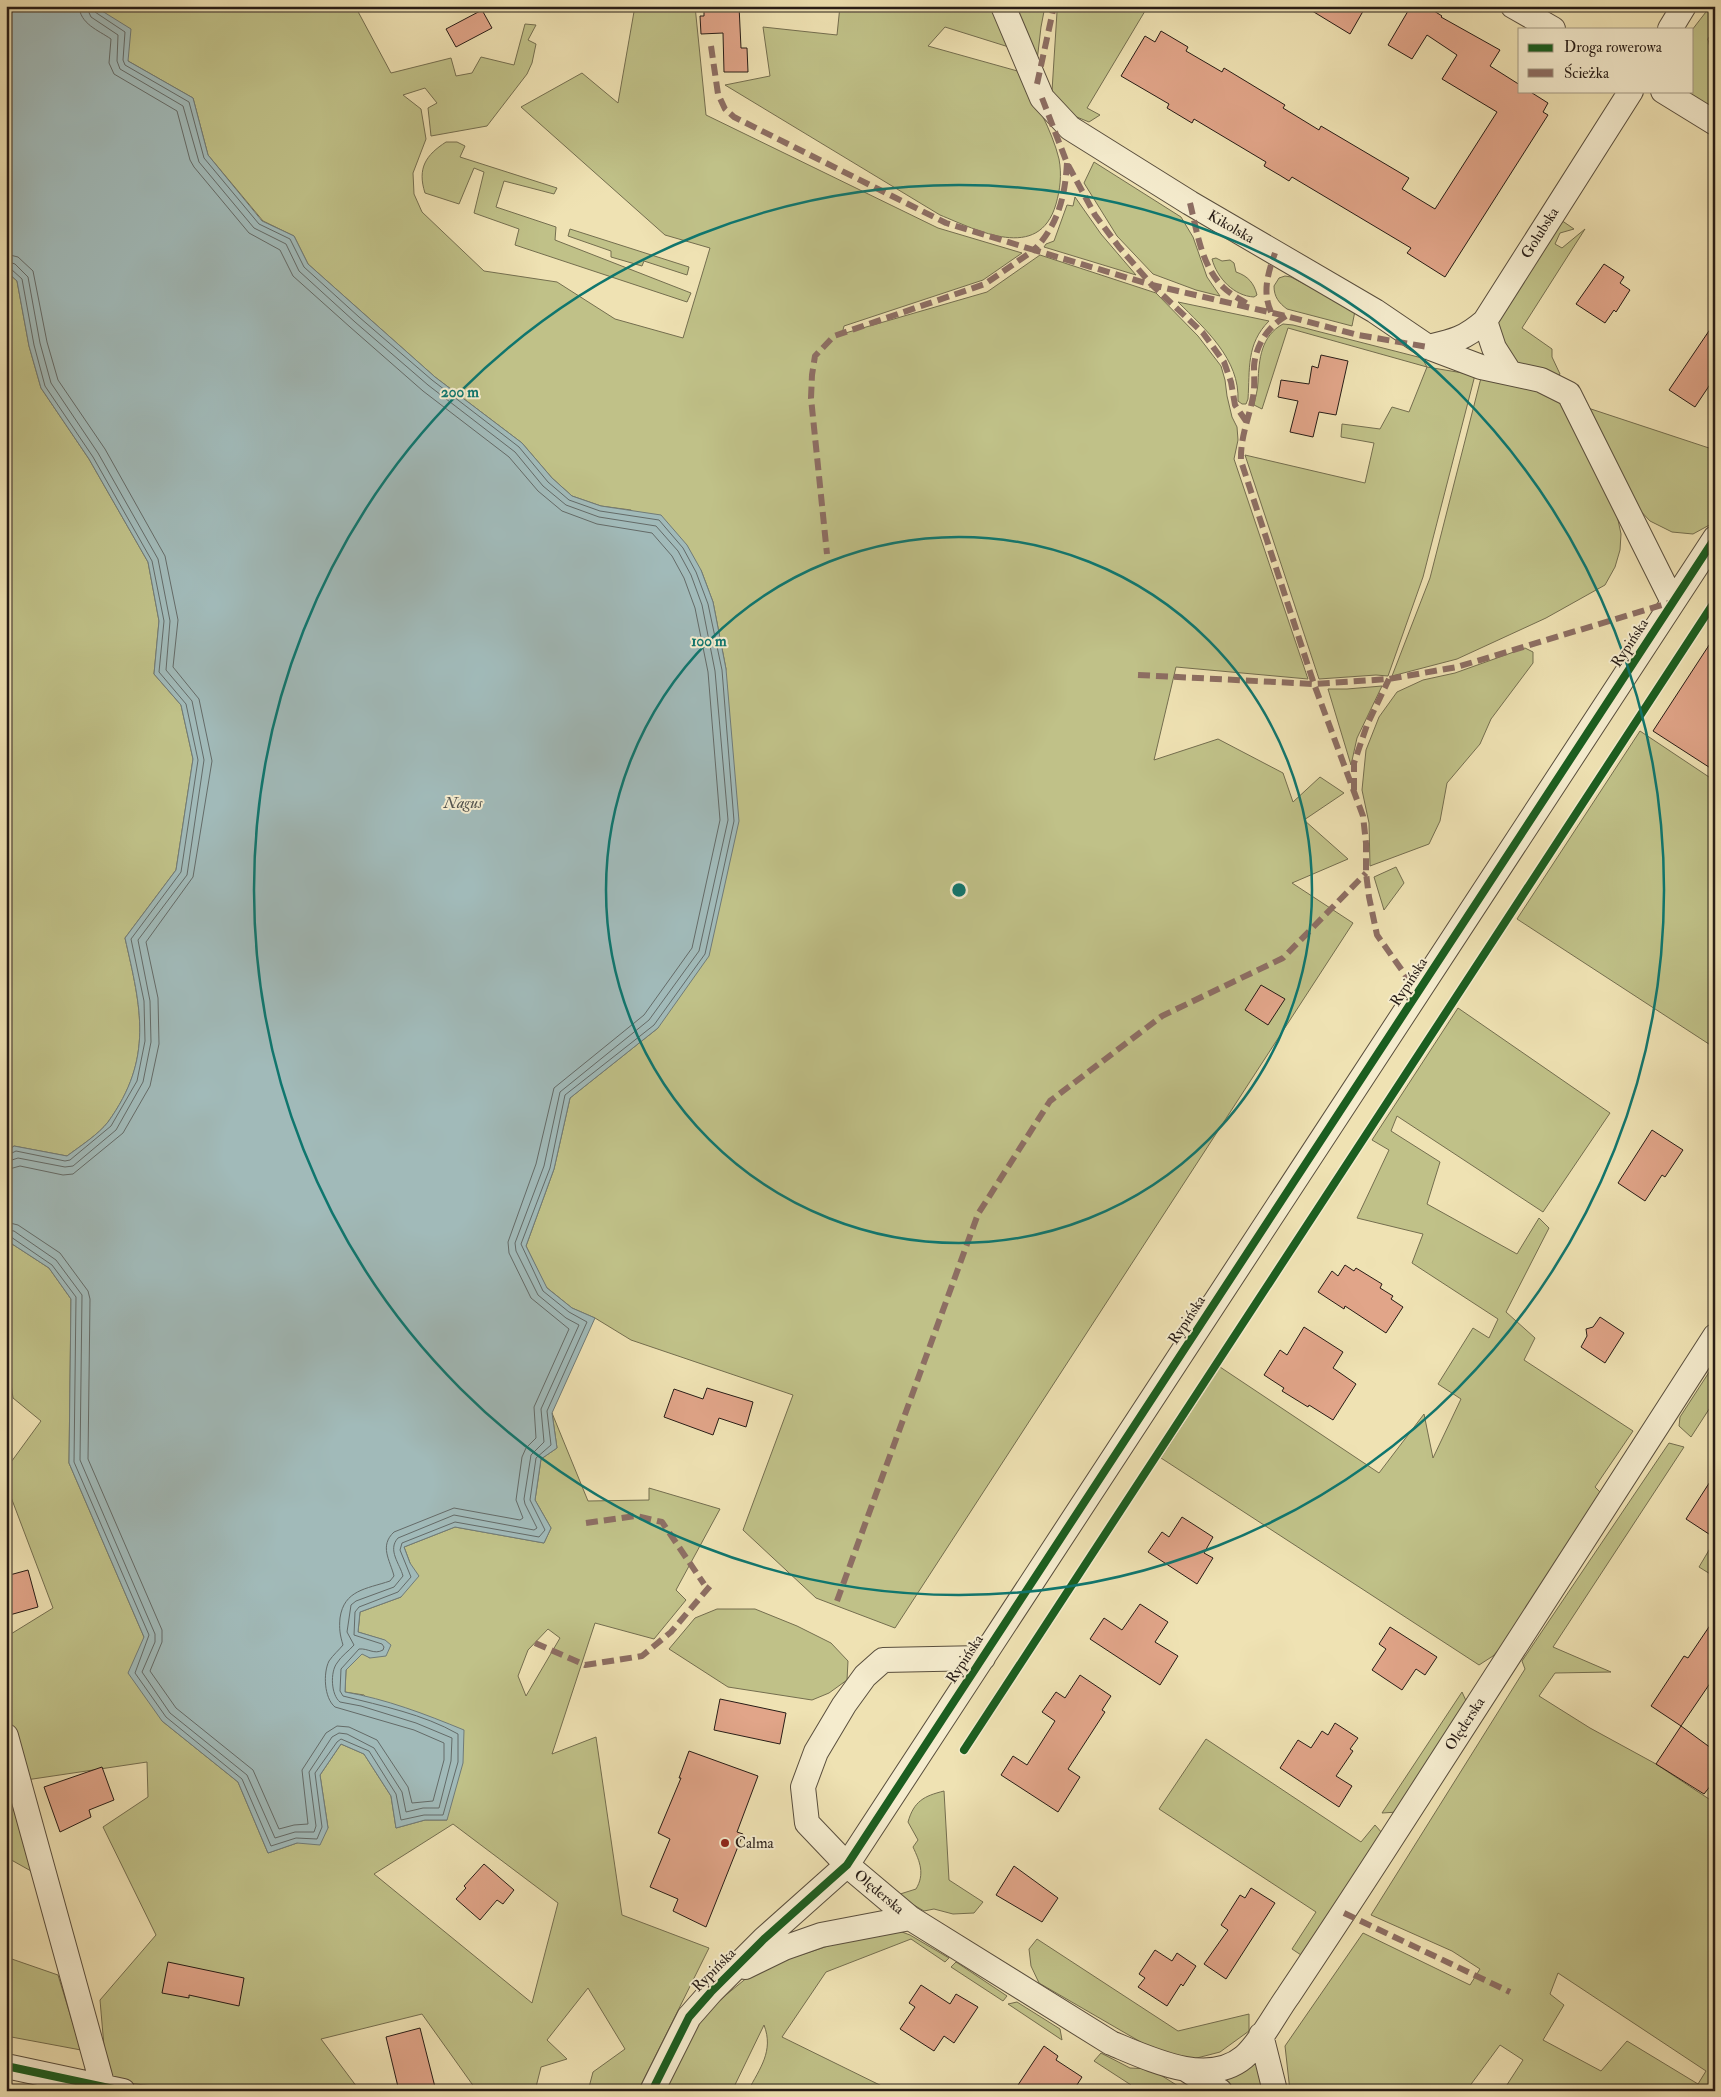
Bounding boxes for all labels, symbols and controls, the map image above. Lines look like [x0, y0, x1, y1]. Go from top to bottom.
legend [1518, 28, 1694, 92]
text: Droga rowerowa [1564, 38, 1663, 57]
text: Ścieżka [1564, 63, 1610, 83]
street label: Golubska [1517, 203, 1564, 262]
street label: Kikolska [1204, 206, 1258, 248]
text: 200 m [441, 383, 479, 402]
street label: Rypińska [1607, 614, 1654, 672]
text: 100 m [691, 632, 727, 651]
water label: Nagus [443, 793, 483, 813]
centre of rings [950, 881, 968, 899]
street label: Rypińska [1386, 953, 1433, 1011]
street label: Rypińska [1164, 1291, 1211, 1349]
street label: Rypińska [942, 1630, 989, 1688]
street label: Olęderska [1441, 1693, 1490, 1754]
place label: Calma [735, 1834, 775, 1853]
marker: Calma [719, 1837, 731, 1849]
street label: Olęderska [850, 1866, 909, 1919]
street label: Rypińska [688, 1943, 741, 1997]

